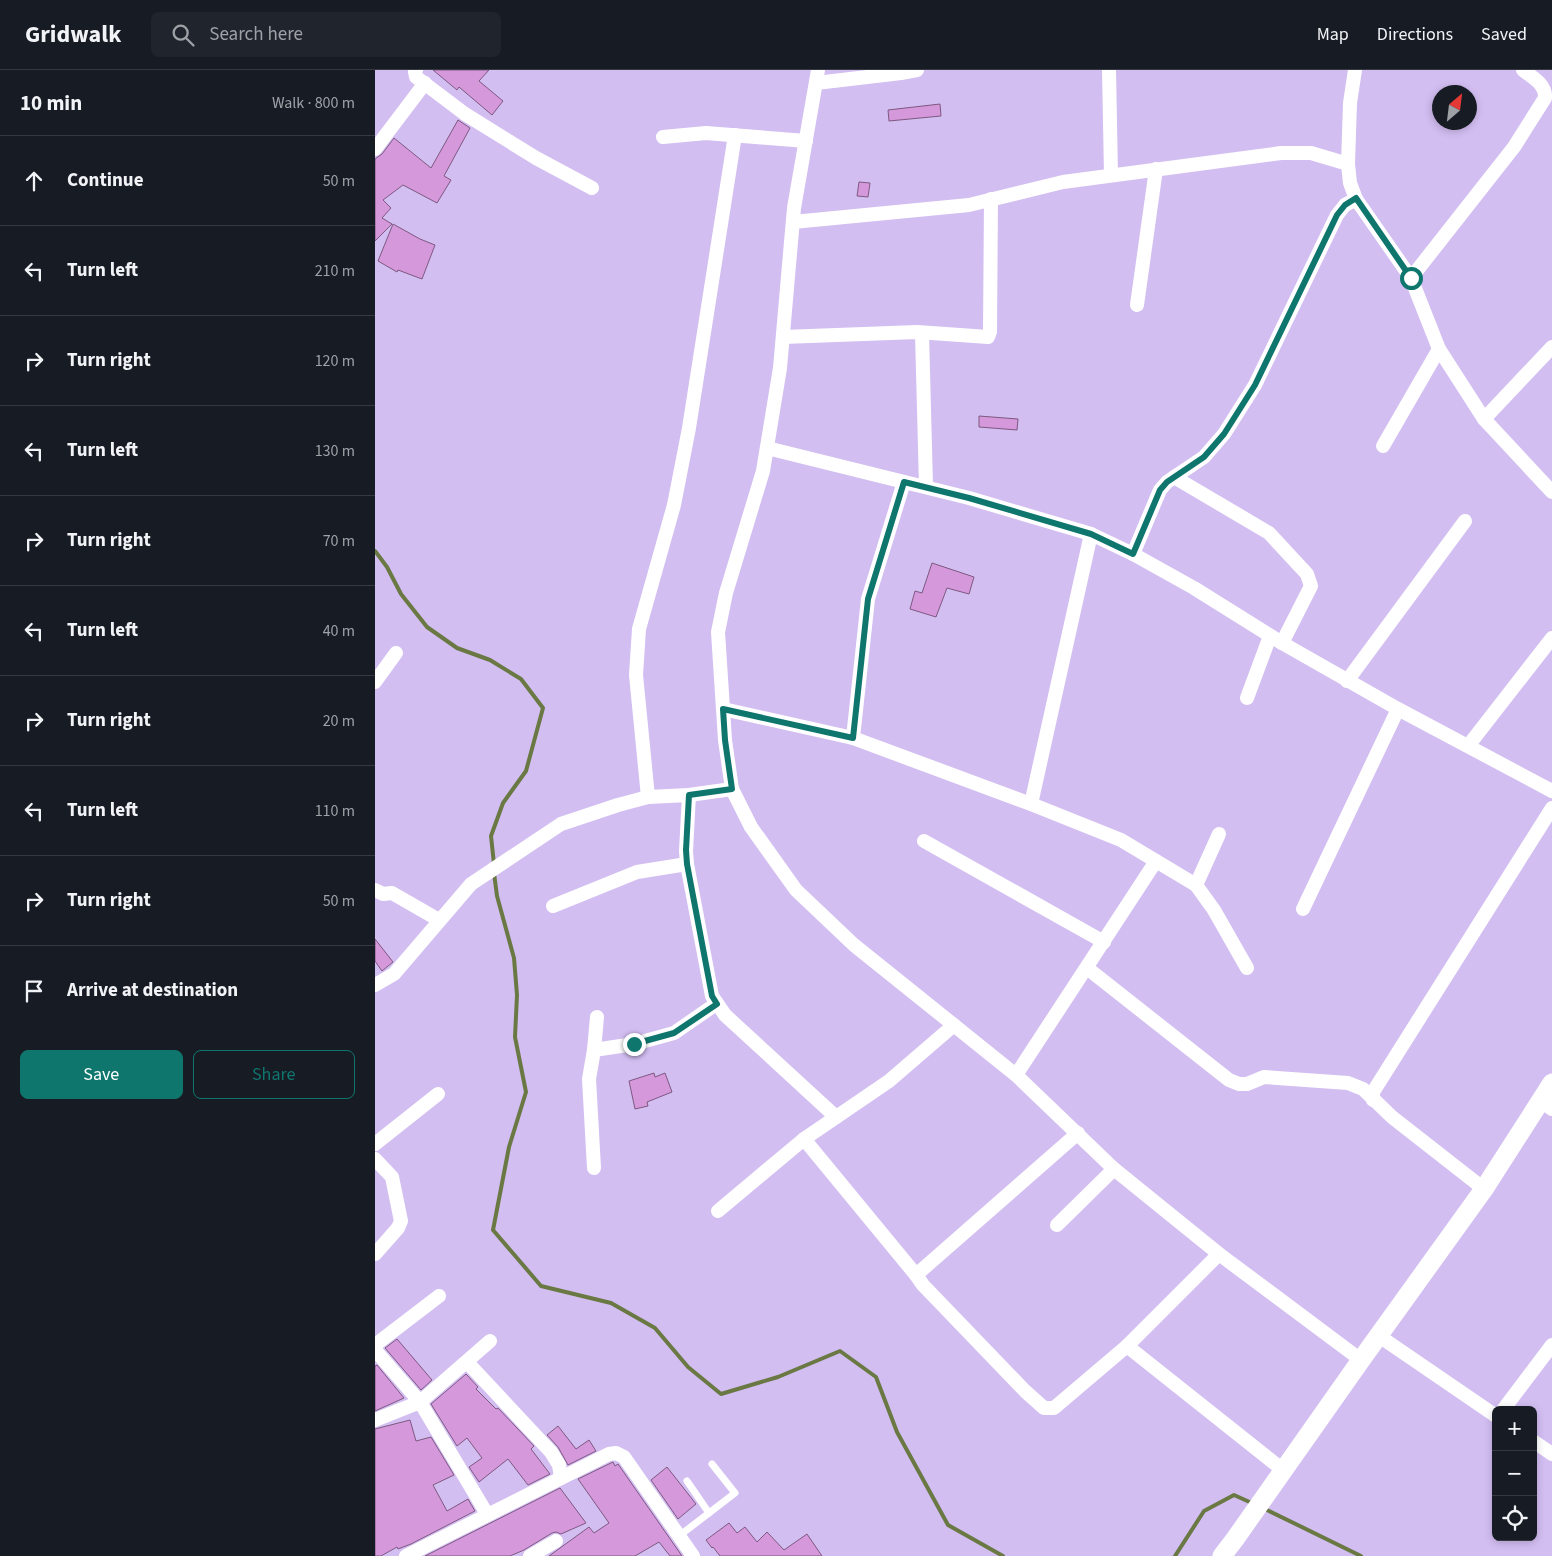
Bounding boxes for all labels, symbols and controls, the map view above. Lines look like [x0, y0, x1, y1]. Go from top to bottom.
search box [151, 12, 501, 57]
text: Gridwalk [25, 17, 121, 52]
icon: search [169, 21, 197, 49]
text: Search here [209, 21, 303, 48]
text: Map [1317, 22, 1349, 47]
text: Directions [1377, 22, 1453, 47]
text: Saved [1481, 22, 1527, 47]
north arrow [1432, 85, 1477, 130]
text: 10 min [20, 88, 82, 118]
text: Walk · 800 m [272, 92, 355, 114]
icon: ahead [20, 167, 48, 195]
text: Continue [67, 167, 144, 194]
text: 50 m [323, 170, 355, 192]
icon: left [20, 257, 48, 285]
text: Turn left [67, 257, 138, 284]
text: 210 m [315, 260, 355, 282]
route start [1400, 267, 1423, 290]
icon: right [20, 347, 48, 375]
text: Turn right [67, 347, 151, 374]
text: 120 m [315, 350, 355, 372]
icon: left [20, 437, 48, 465]
text: Turn left [67, 437, 138, 464]
text: 130 m [315, 440, 355, 462]
icon: right [20, 527, 48, 555]
text: Turn right [67, 527, 151, 554]
text: 70 m [323, 530, 355, 552]
icon: left [20, 617, 48, 645]
text: Turn left [67, 617, 138, 644]
text: 40 m [323, 620, 355, 642]
icon: right [20, 707, 48, 735]
text: Turn right [67, 707, 151, 734]
text: 20 m [323, 710, 355, 732]
icon: left [20, 797, 48, 825]
text: Turn left [67, 797, 138, 824]
text: 110 m [315, 800, 355, 822]
icon: right [20, 887, 48, 915]
text: Turn right [67, 887, 151, 914]
text: 50 m [323, 890, 355, 912]
icon: arrive [20, 977, 48, 1005]
text: Arrive at destination [67, 977, 238, 1004]
route end [623, 1033, 646, 1056]
button: Save [20, 1050, 183, 1099]
button: Share [193, 1050, 355, 1099]
map controls [1492, 1406, 1537, 1541]
button: + [1492, 1406, 1537, 1451]
button: − [1492, 1451, 1537, 1496]
button: locate [1492, 1496, 1537, 1541]

